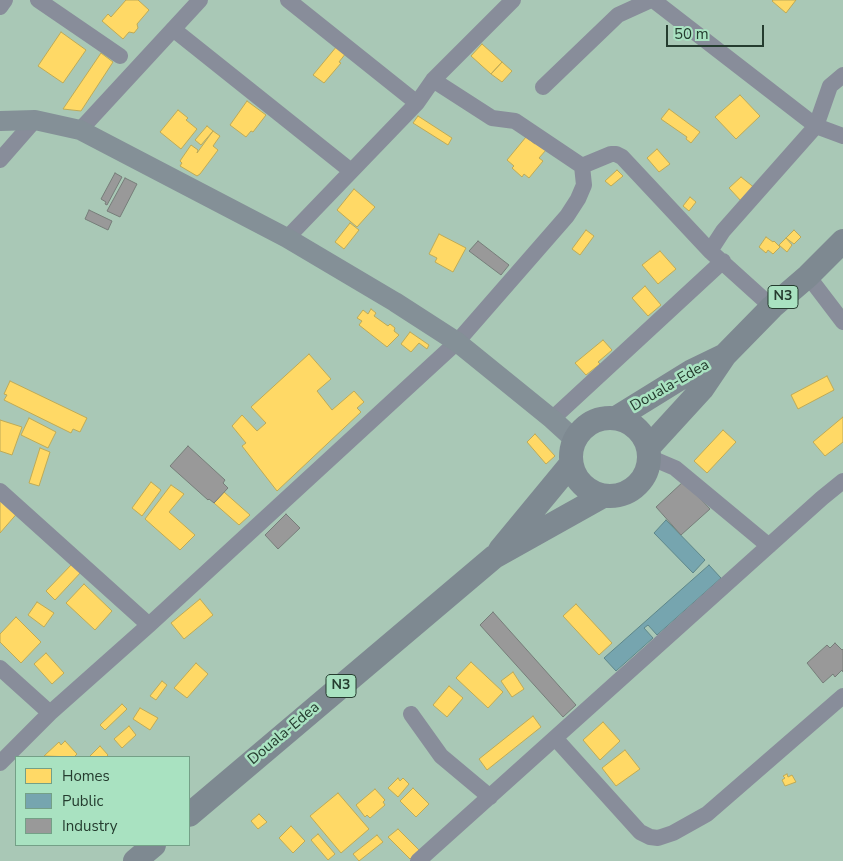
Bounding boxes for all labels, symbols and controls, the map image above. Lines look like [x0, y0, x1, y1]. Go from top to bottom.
scale bar [668, 15, 766, 47]
text: 50 m [674, 24, 709, 44]
road number: N3 [768, 286, 798, 308]
street label: Douala-Edea [627, 356, 713, 416]
road number: N3 [326, 674, 356, 698]
street label: Douala-Edea [245, 699, 323, 769]
legend [15, 756, 190, 846]
text: Homes [62, 766, 110, 786]
text: Public [62, 791, 103, 811]
text: Industry [62, 816, 117, 836]

